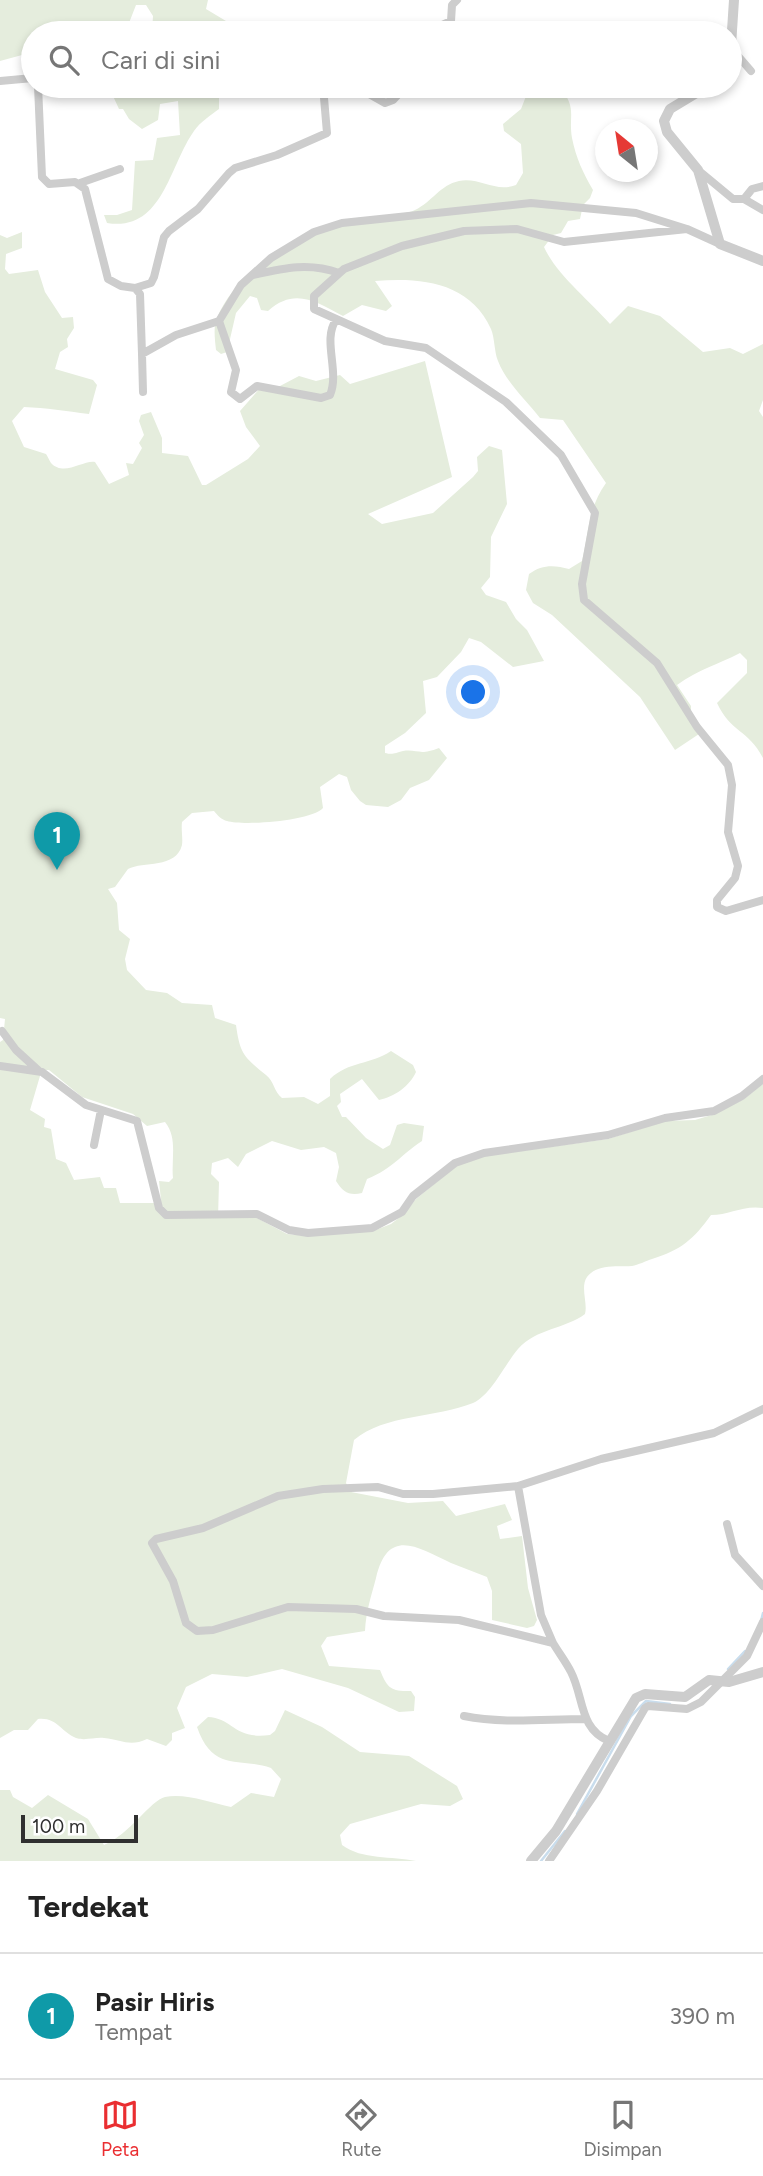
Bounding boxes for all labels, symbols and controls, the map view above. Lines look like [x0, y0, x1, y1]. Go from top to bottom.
search box [21, 21, 742, 98]
icon: search [45, 41, 83, 79]
text: Cari di sini [101, 44, 221, 76]
north arrow [595, 119, 658, 182]
your location [456, 675, 490, 709]
pin: 1 [34, 812, 80, 870]
scale bar [21, 1812, 138, 1844]
text: 100 m [32, 1815, 85, 1838]
text: Terdekat [28, 1888, 149, 1925]
text: Pasir Hiris [95, 1986, 214, 2018]
text: 1 [46, 2002, 56, 2030]
text: 390 m [669, 2002, 735, 2030]
text: Tempat [95, 2018, 172, 2046]
tab: Peta [101, 2096, 139, 2161]
tab: Rute [341, 2096, 381, 2161]
tab: Disimpan [583, 2096, 662, 2161]

